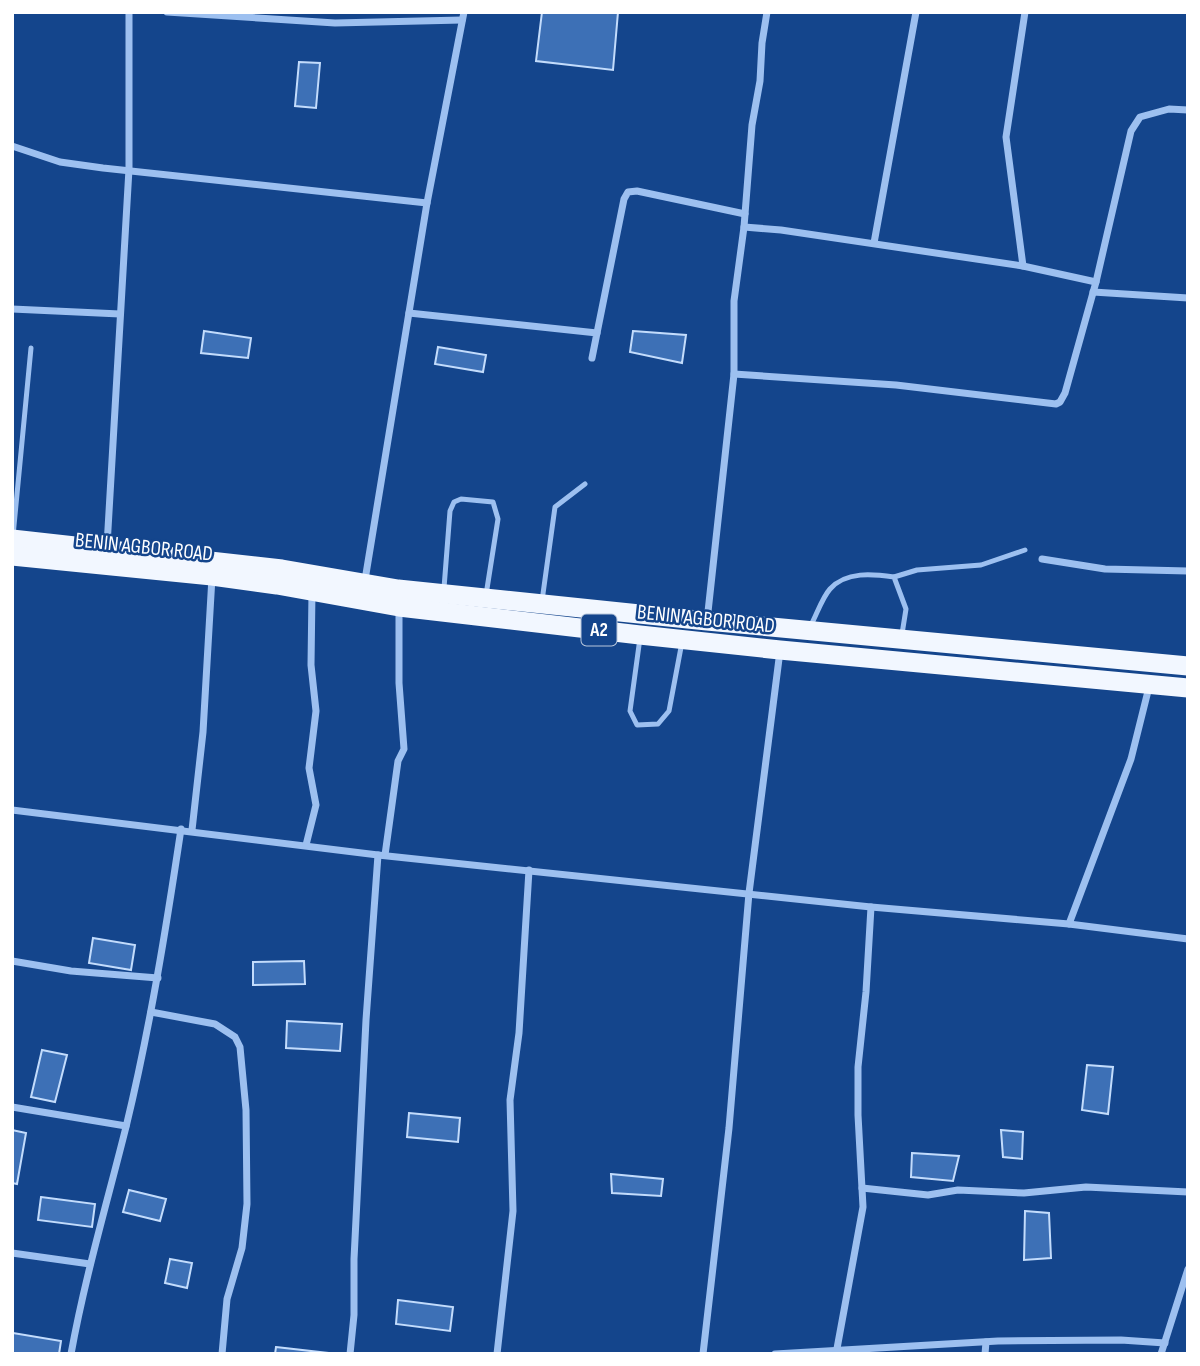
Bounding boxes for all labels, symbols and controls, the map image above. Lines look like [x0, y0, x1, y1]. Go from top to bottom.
street label: BENIN AGBOR ROAD [74, 527, 214, 567]
street label: BENIN AGBOR ROAD [636, 599, 776, 639]
road number: A2 [582, 614, 616, 646]

